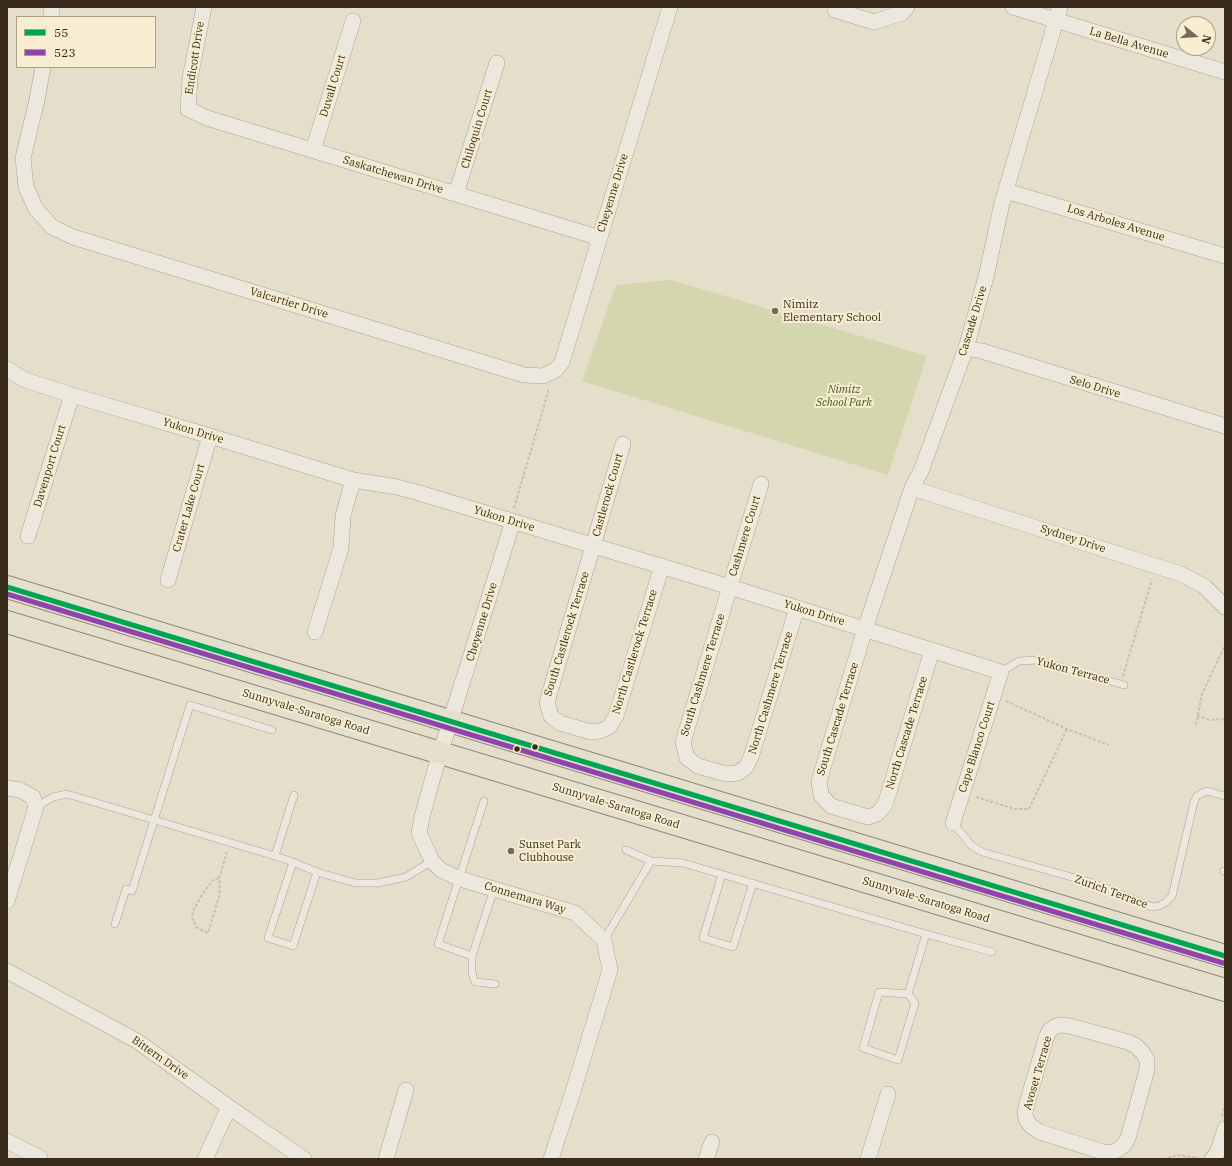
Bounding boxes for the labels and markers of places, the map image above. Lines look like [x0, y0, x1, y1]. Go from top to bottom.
place label: Nimitz Elementary School [783, 298, 881, 324]
marker: Nimitz Elementary School [770, 306, 780, 316]
unlabelled marker [530, 742, 540, 752]
unlabelled marker [512, 744, 522, 754]
place label: Sunset Park Clubhouse [519, 838, 581, 864]
marker: Sunset Park Clubhouse [506, 846, 516, 856]

